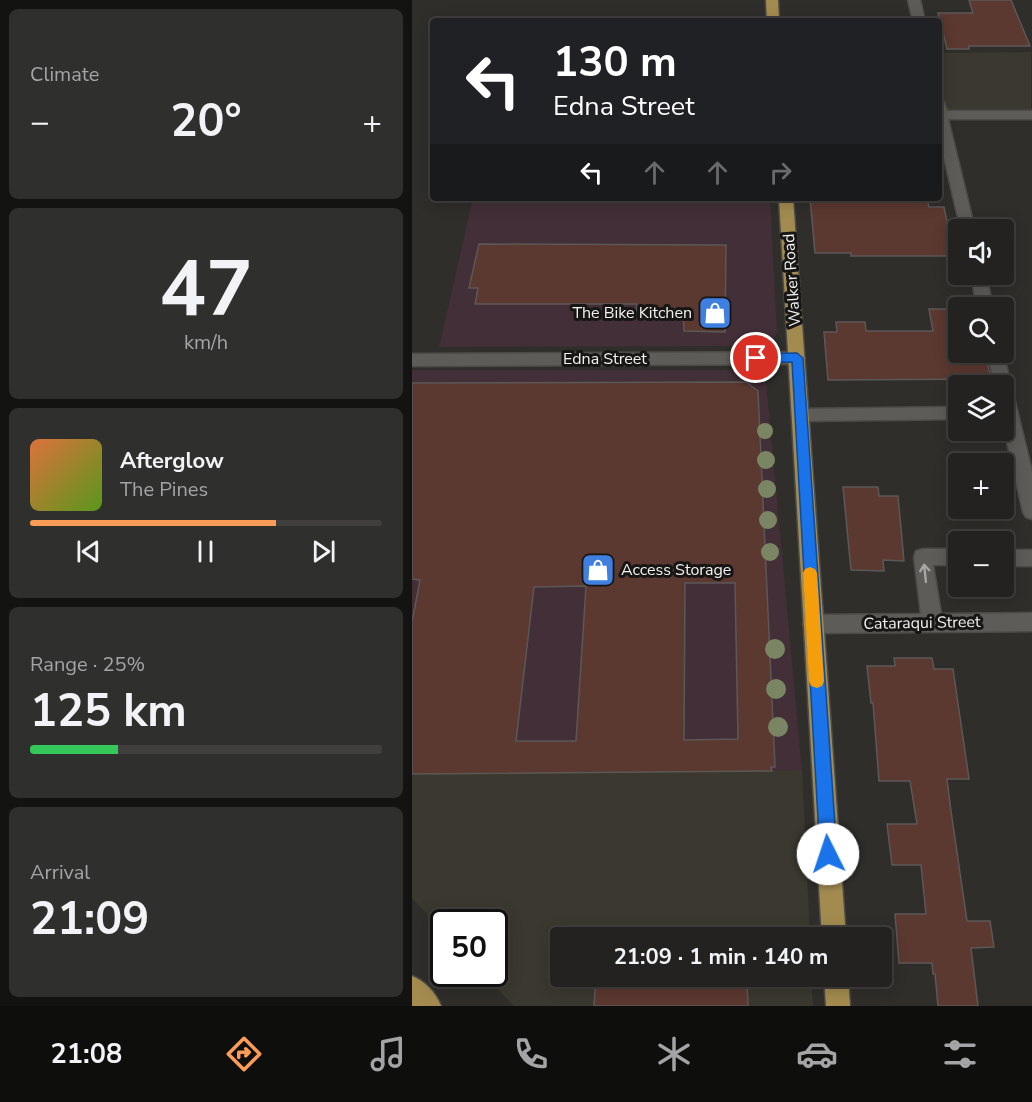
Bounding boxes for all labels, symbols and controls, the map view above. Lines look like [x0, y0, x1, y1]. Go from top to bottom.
text: 130 m [553, 34, 677, 91]
icon: left [454, 42, 532, 120]
text: Climate [30, 61, 99, 88]
text: Edna Street [553, 88, 695, 125]
text: 20° [170, 91, 242, 152]
text: − [30, 100, 50, 145]
text: + [362, 100, 382, 145]
icon: left [575, 156, 608, 189]
icon: ahead [638, 156, 671, 189]
icon: ahead [701, 156, 734, 189]
icon: right [764, 156, 797, 189]
map controls [948, 219, 1014, 597]
button: sound [948, 219, 1014, 285]
street label: Walker Road [778, 233, 806, 327]
text: 47 [159, 236, 253, 343]
shop icon: The Bike Kitchen [697, 295, 733, 331]
button: search [948, 297, 1014, 363]
place label: The Bike Kitchen [572, 302, 692, 324]
text: km/h [184, 329, 228, 356]
pin [730, 332, 781, 383]
icon: arrive [739, 341, 772, 374]
street label: Edna Street [563, 348, 647, 370]
button: layers [948, 375, 1014, 441]
text: Afterglow [120, 446, 224, 476]
button: + [948, 453, 1014, 519]
text: The Pines [120, 476, 208, 503]
button: − [948, 531, 1014, 597]
icon: previous [72, 535, 105, 568]
icon: pause [189, 535, 222, 568]
icon: next [307, 535, 340, 568]
shop icon: Access Storage [580, 552, 616, 588]
place label: Access Storage [621, 559, 731, 581]
one-way arrow [919, 563, 930, 583]
street label: Cataraqui Street [863, 611, 981, 635]
text: Range · 25% [30, 651, 145, 678]
text: 125 km [30, 681, 187, 742]
position arrow [796, 822, 860, 886]
text: Arrival [30, 859, 90, 886]
text: 21:09 [30, 889, 149, 950]
speed limit sign: 50 [430, 909, 508, 987]
text: 21:09 · 1 min · 140 m [614, 942, 828, 972]
icon: directions [223, 1033, 265, 1075]
icon: music [367, 1033, 409, 1075]
icon: phone [510, 1033, 552, 1075]
icon: climate [653, 1033, 695, 1075]
icon: car [796, 1033, 838, 1075]
icon: filters [939, 1033, 981, 1075]
text: 21:08 [51, 1036, 122, 1073]

